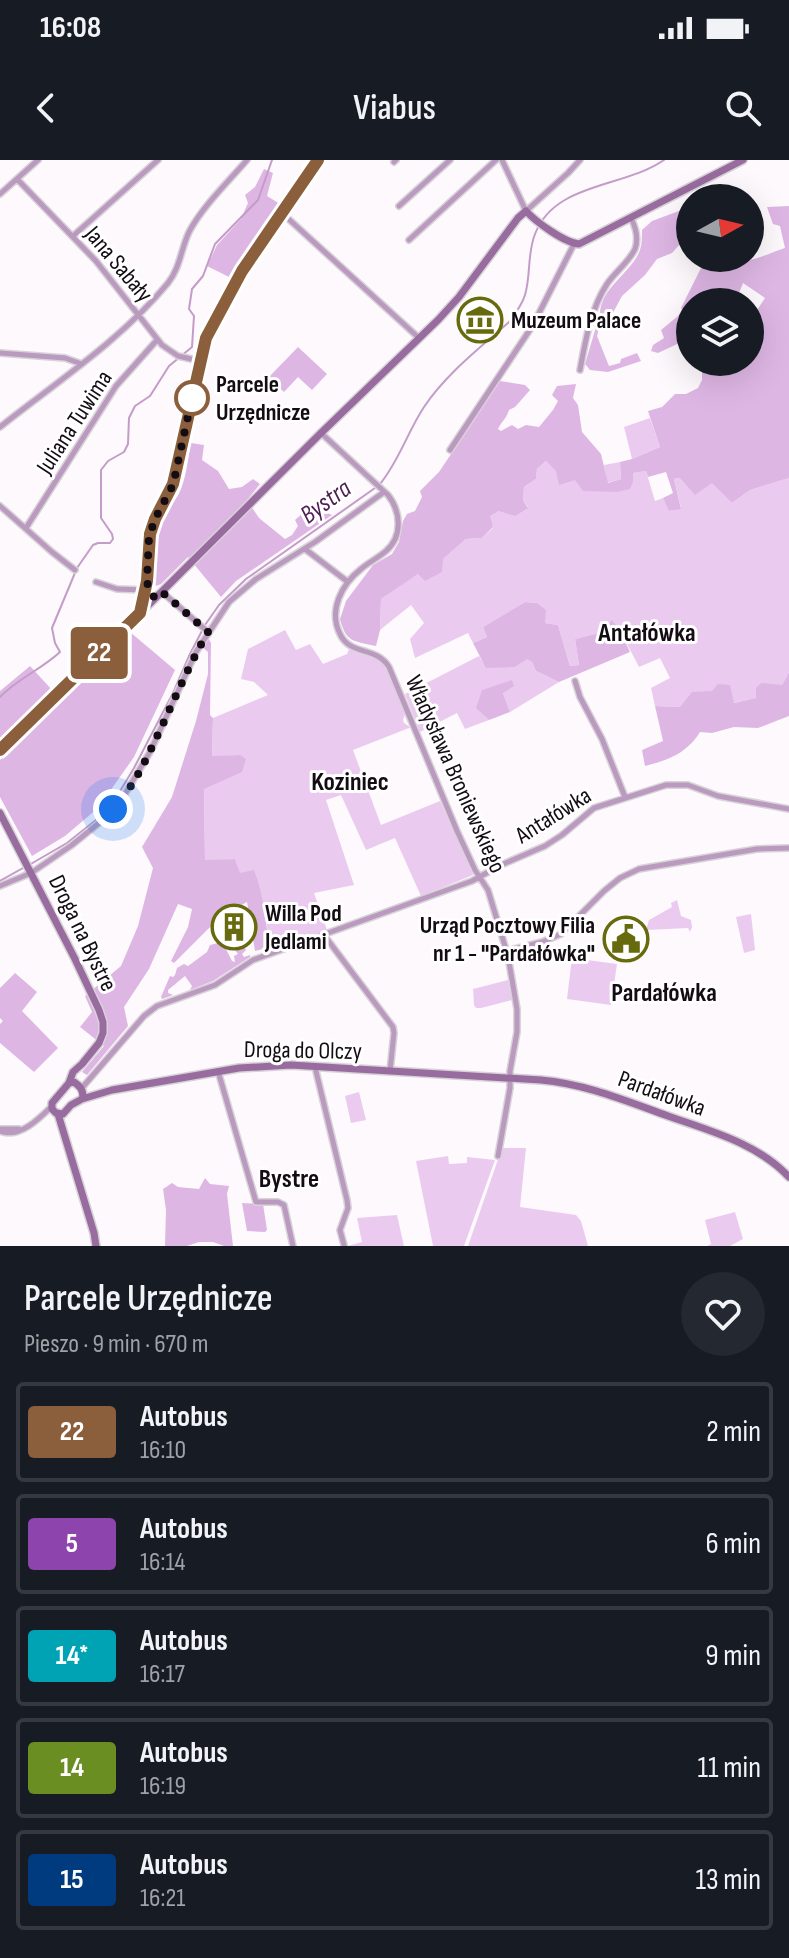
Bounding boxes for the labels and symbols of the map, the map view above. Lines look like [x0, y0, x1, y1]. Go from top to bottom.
north arrow [676, 184, 764, 272]
street label: Jana Sabały [78, 220, 159, 308]
museum icon: Muzeum Palace [456, 296, 504, 344]
place label: Muzeum Palace [511, 306, 641, 335]
street label: Juliana Tuwima [30, 365, 119, 480]
place label: Parcele Urzędnicze [216, 370, 310, 427]
marker: Parcele Urzędnicze [175, 381, 209, 415]
water label: Bystra [294, 473, 358, 531]
district label: Antałówka [597, 618, 696, 649]
line badge: 22 [63, 627, 135, 679]
street label: Władysława Broniewskiego [399, 671, 512, 878]
district label: Koziniec [311, 767, 389, 798]
street label: Antałówka [509, 781, 597, 850]
your location [93, 789, 133, 829]
street label: Droga na Bystre [42, 870, 123, 996]
place label: Willa Pod Jedlami [264, 899, 342, 956]
building icon: Willa Pod Jedlami [210, 903, 258, 951]
place label: Urząd Pocztowy Filia nr 1 - "Pardałówka" [420, 911, 595, 968]
public building icon: Urząd Pocztowy Filia nr 1 - "Pardałówka" [602, 915, 650, 963]
district label: Pardałówka [611, 978, 717, 1009]
street label: Droga do Olczy [244, 1035, 362, 1066]
street label: Pardałówka [614, 1064, 710, 1123]
district label: Bystre [259, 1164, 319, 1195]

